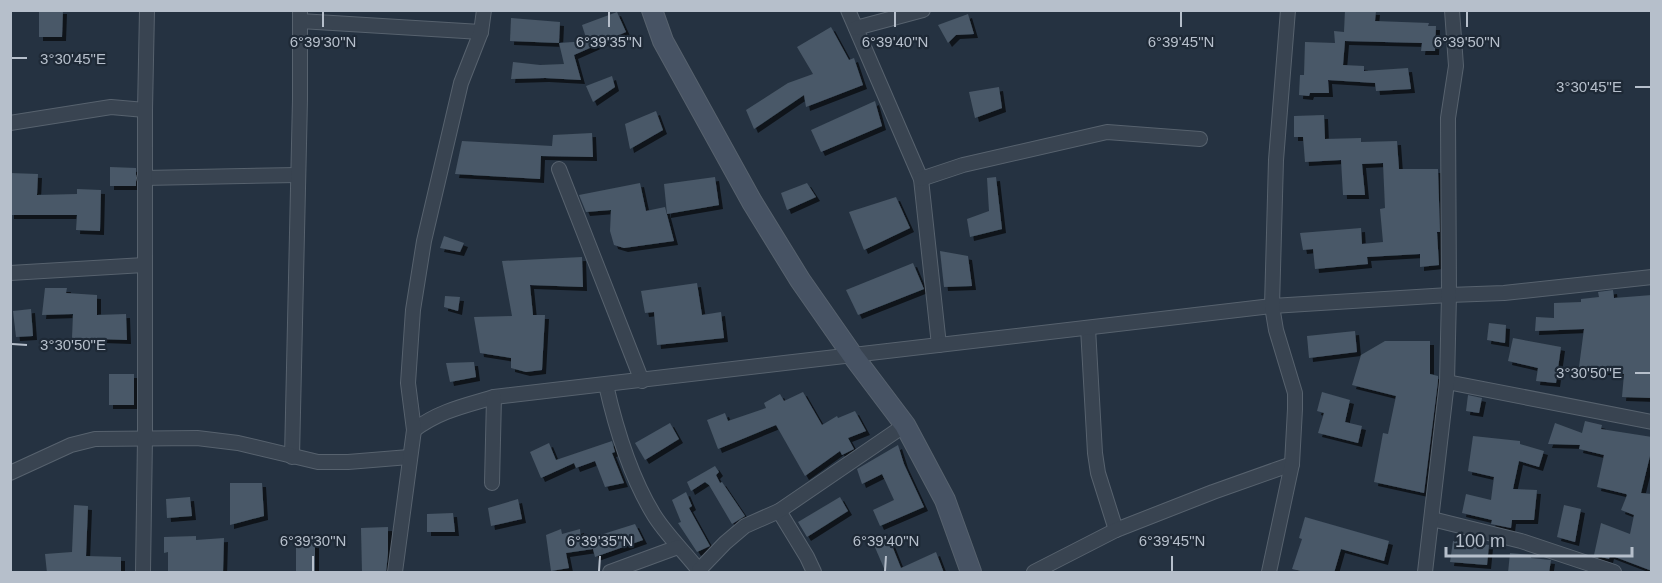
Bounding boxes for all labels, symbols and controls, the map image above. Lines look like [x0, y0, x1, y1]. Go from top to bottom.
text: 6°39'30"N [290, 33, 356, 50]
text: 6°39'35"N [576, 33, 642, 50]
text: 6°39'40"N [862, 33, 928, 50]
text: 6°39'45"N [1148, 33, 1214, 50]
text: 6°39'50"N [1434, 33, 1500, 50]
text: 3°30'45"E [40, 50, 106, 67]
text: 3°30'45"E [1556, 78, 1622, 95]
text: 3°30'50"E [40, 336, 106, 353]
text: 3°30'50"E [1556, 364, 1622, 381]
scale bar [1446, 520, 1632, 558]
text: 100 m [1455, 531, 1505, 551]
text: 6°39'30"N [280, 532, 346, 549]
text: 6°39'35"N [567, 532, 633, 549]
text: 6°39'40"N [853, 532, 919, 549]
text: 6°39'45"N [1139, 532, 1205, 549]

